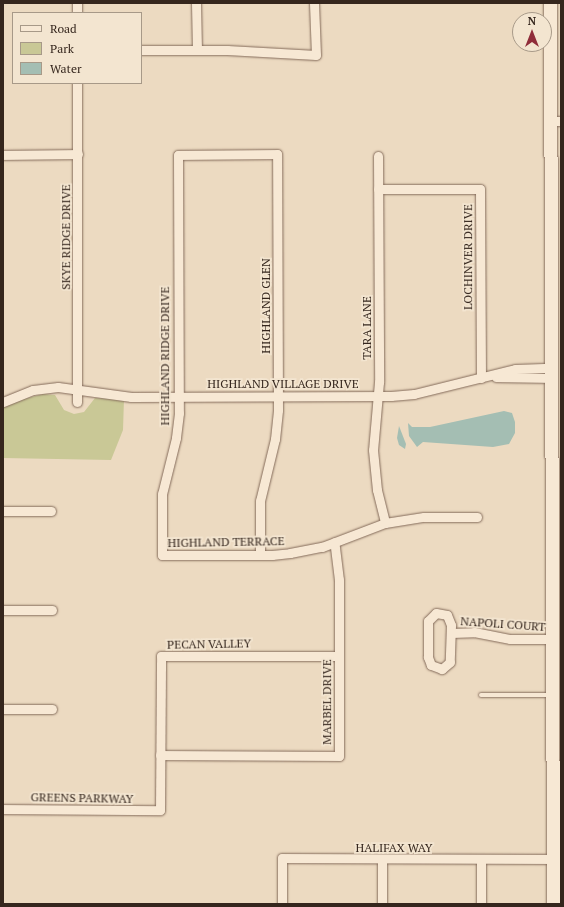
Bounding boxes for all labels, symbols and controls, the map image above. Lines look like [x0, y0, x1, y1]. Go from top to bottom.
legend [12, 12, 142, 84]
north arrow [512, 12, 552, 52]
text: N [528, 14, 536, 28]
text: Road [50, 21, 77, 36]
text: Park [50, 41, 74, 56]
text: Water [50, 61, 82, 76]
street label: SKYE RIDGE DRIVE [59, 184, 73, 290]
street label: LOCHINVER DRIVE [461, 204, 475, 310]
street label: HIGHLAND GLEN [259, 258, 273, 354]
street label: HIGHLAND RIDGE DRIVE [158, 286, 172, 426]
street label: TARA LANE [360, 296, 374, 360]
street label: HIGHLAND VILLAGE DRIVE [207, 377, 359, 391]
street label: HIGHLAND TERRACE [167, 534, 285, 550]
street label: NAPOLI COURT [460, 614, 546, 634]
street label: PECAN VALLEY [167, 636, 251, 652]
street label: MARBEL DRIVE [320, 659, 334, 745]
street label: GREENS PARKWAY [30, 790, 134, 806]
street label: HALIFAX WAY [355, 841, 433, 855]

